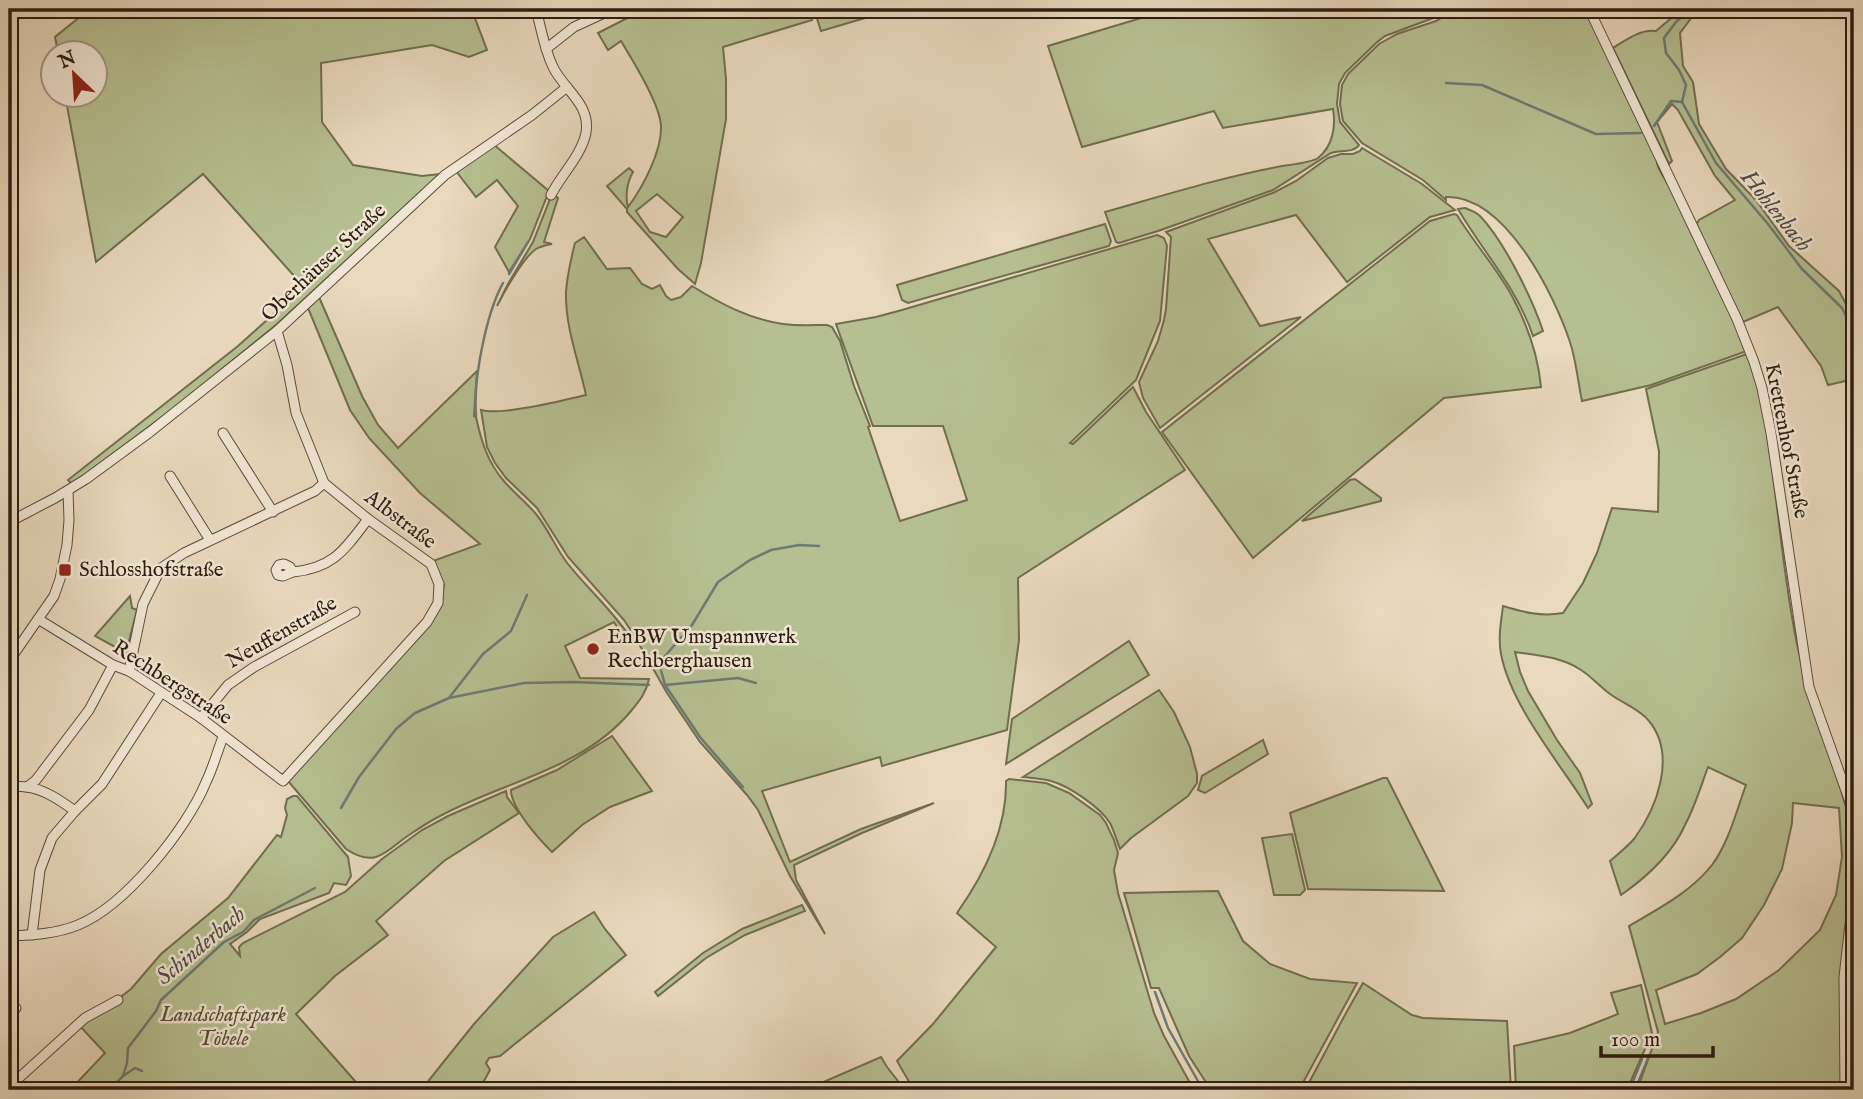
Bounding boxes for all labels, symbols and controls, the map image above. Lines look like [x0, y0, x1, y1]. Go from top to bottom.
north arrow [38, 38, 108, 108]
text: N [54, 46, 81, 75]
water label: Hohlenbach [1734, 163, 1818, 258]
street label: Oberhäuser Straße [256, 198, 393, 328]
street label: Krettenhof Straße [1758, 361, 1814, 521]
street label: Albstraße [358, 484, 442, 556]
place label: Schlosshofstraße [79, 557, 224, 584]
marker: Schlosshofstraße [57, 562, 73, 578]
street label: Neuffenstraße [222, 590, 342, 676]
place label: EnBW Umspannwerk Rechberghausen [607, 624, 797, 675]
street label: Rechbergstraße [107, 634, 237, 732]
marker: EnBW Umspannwerk Rechberghausen [585, 641, 601, 657]
water label: Schinderbach [150, 900, 252, 992]
park label: Landschaftspark Töbele [159, 1002, 286, 1053]
scale bar [1601, 1015, 1713, 1059]
text: 100 m [1611, 1027, 1660, 1054]

